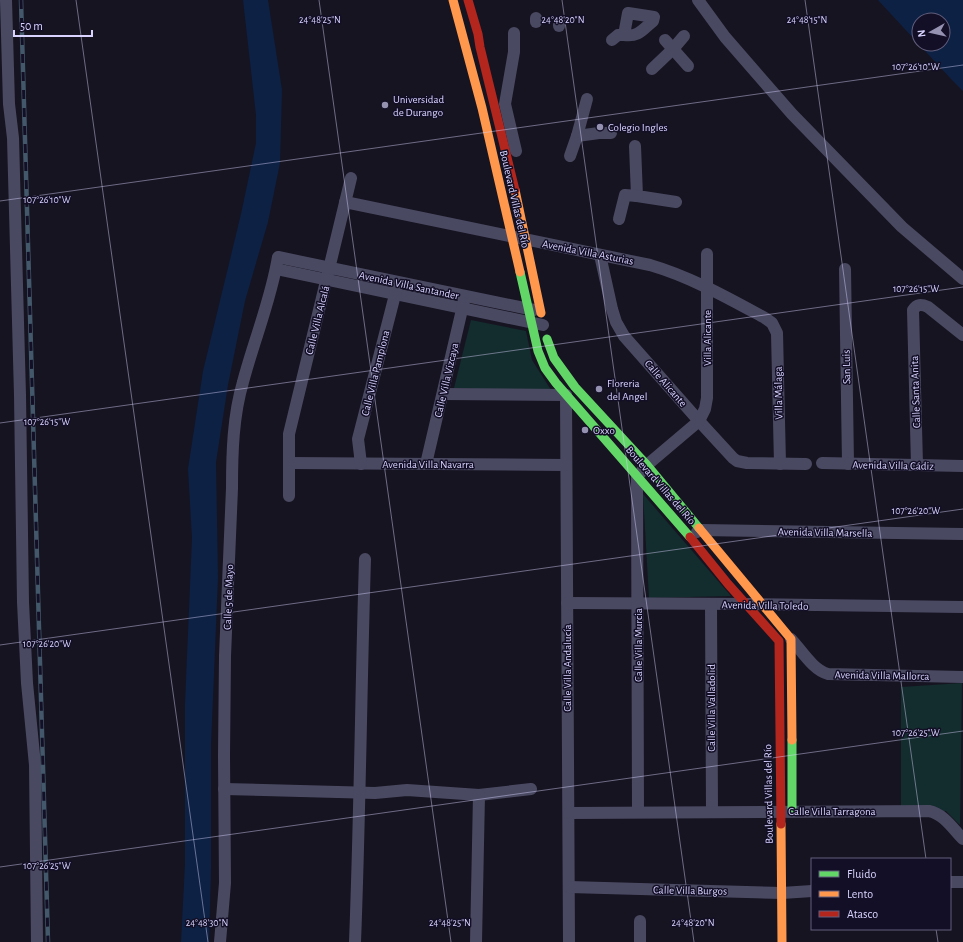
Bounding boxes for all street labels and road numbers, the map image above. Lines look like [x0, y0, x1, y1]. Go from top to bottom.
street label: Boulevard Villas del Río [498, 149, 531, 249]
street label: Avenida Villa Asturias [541, 238, 634, 267]
street label: Avenida Villa Santander [358, 270, 460, 302]
street label: Calle Villa Alcalá [304, 285, 331, 356]
street label: Villa Alicante [702, 310, 713, 366]
street label: Calle Villa Pamplona [360, 329, 391, 417]
street label: Calle Villa Vizcaya [433, 342, 460, 418]
street label: San Luis [841, 350, 852, 384]
street label: Calle Santa Anita [909, 356, 922, 428]
street label: Calle Alicante [642, 358, 689, 409]
street label: Villa Málaga [773, 366, 784, 420]
street label: Boulevard Villas del Río [624, 444, 698, 527]
street label: Avenida Villa Navarra [382, 459, 474, 470]
street label: Avenida Villa Cádiz [852, 459, 934, 472]
street label: Avenida Villa Marsella [778, 526, 872, 539]
street label: Calle 5 de Mayo [222, 564, 235, 630]
street label: Avenida Villa Toledo [721, 599, 808, 612]
street label: Calle Villa Murcia [633, 608, 644, 682]
street label: Calle Villa Andalucía [562, 624, 573, 712]
street label: Calle Villa Valladolid [706, 664, 717, 752]
street label: Avenida Villa Mallorca [834, 669, 930, 682]
street label: Boulevard Villas del Río [762, 744, 775, 844]
street label: Calle Villa Tarragona [788, 806, 876, 817]
street label: Calle Villa Burgos [653, 884, 727, 897]

